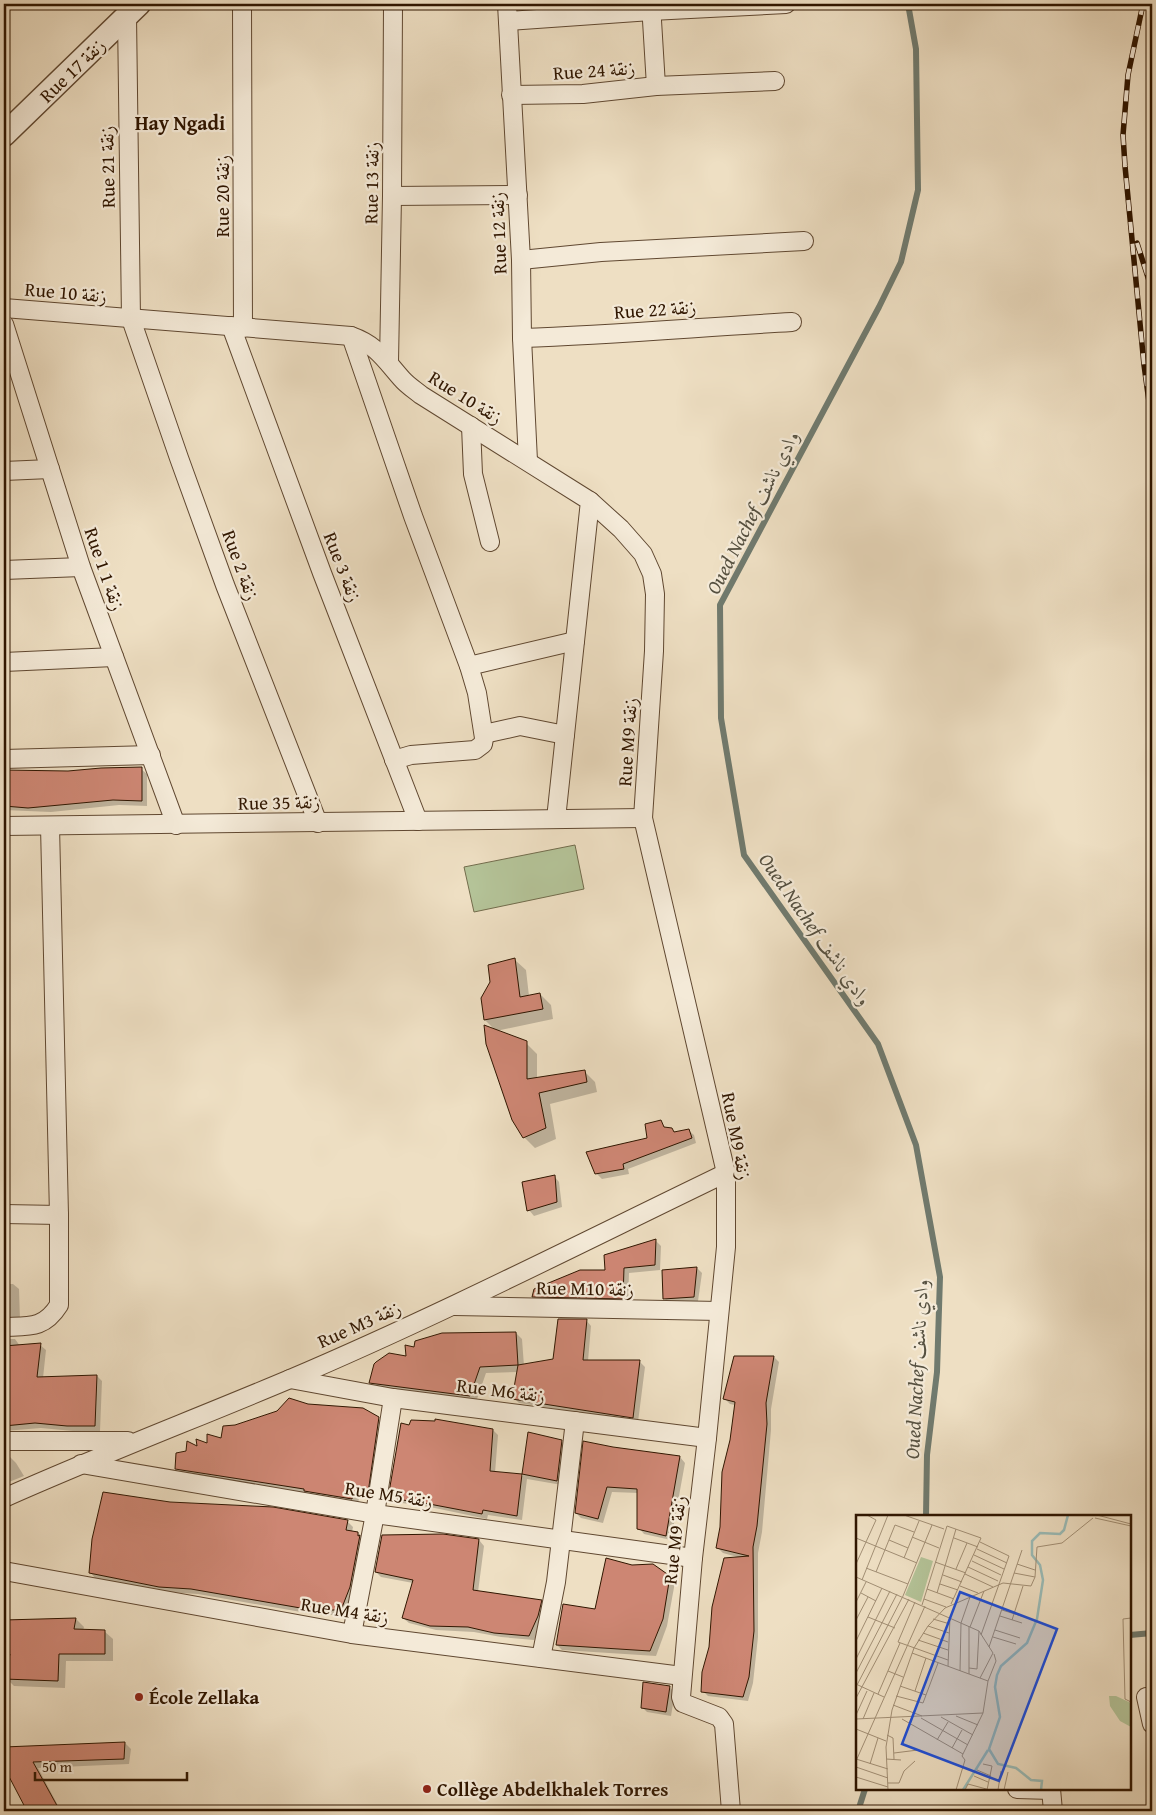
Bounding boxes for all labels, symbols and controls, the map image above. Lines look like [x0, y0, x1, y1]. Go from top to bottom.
street label: Rue 17 زنقة [33, 31, 111, 109]
street label: Rue 24 زنقة [552, 53, 636, 87]
district label: Hay Ngadi [135, 108, 225, 137]
street label: Rue 21 زنقة [92, 126, 122, 208]
street label: Rue 13 زنقة [356, 142, 386, 224]
street label: Rue 20 زنقة [208, 155, 236, 237]
street label: Rue 12 زنقة [483, 191, 513, 275]
street label: Rue 10 زنقة [24, 274, 108, 310]
street label: Rue 22 زنقة [613, 292, 697, 326]
street label: Rue 10 زنقة [424, 363, 508, 431]
water label: Oued Nachef وادي ناشف [698, 425, 808, 600]
street label: Rue 1 زنقة 1 [78, 524, 132, 614]
street label: Rue 2 زنقة [215, 526, 267, 604]
street label: Rue 3 زنقة [317, 528, 369, 606]
street label: Rue M9 زنقة [610, 697, 644, 787]
street label: Rue 35 زنقة [238, 787, 320, 817]
water label: Oued Nachef وادي ناشف [751, 847, 880, 1012]
street label: Rue M9 زنقة [715, 1090, 759, 1182]
street label: Rue M10 زنقة [536, 1273, 634, 1303]
water label: Oued Nachef وادي ناشف [897, 1278, 937, 1460]
street label: Rue M3 زنقة [313, 1293, 405, 1355]
street label: Rue M6 زنقة [455, 1371, 547, 1409]
street label: Rue M5 زنقة [343, 1473, 435, 1515]
street label: Rue M9 زنقة [655, 1494, 693, 1586]
inset map [856, 1515, 1131, 1790]
street label: Rue M4 زنقة [299, 1589, 391, 1631]
place label: École Zellaka [149, 1683, 260, 1711]
marker: École Zellaka [133, 1691, 145, 1703]
scale bar [35, 1750, 188, 1782]
text: 50 m [42, 1756, 73, 1777]
place label: Collège Abdelkhalek Torres [437, 1775, 668, 1803]
marker: Collège Abdelkhalek Torres [421, 1783, 433, 1795]

